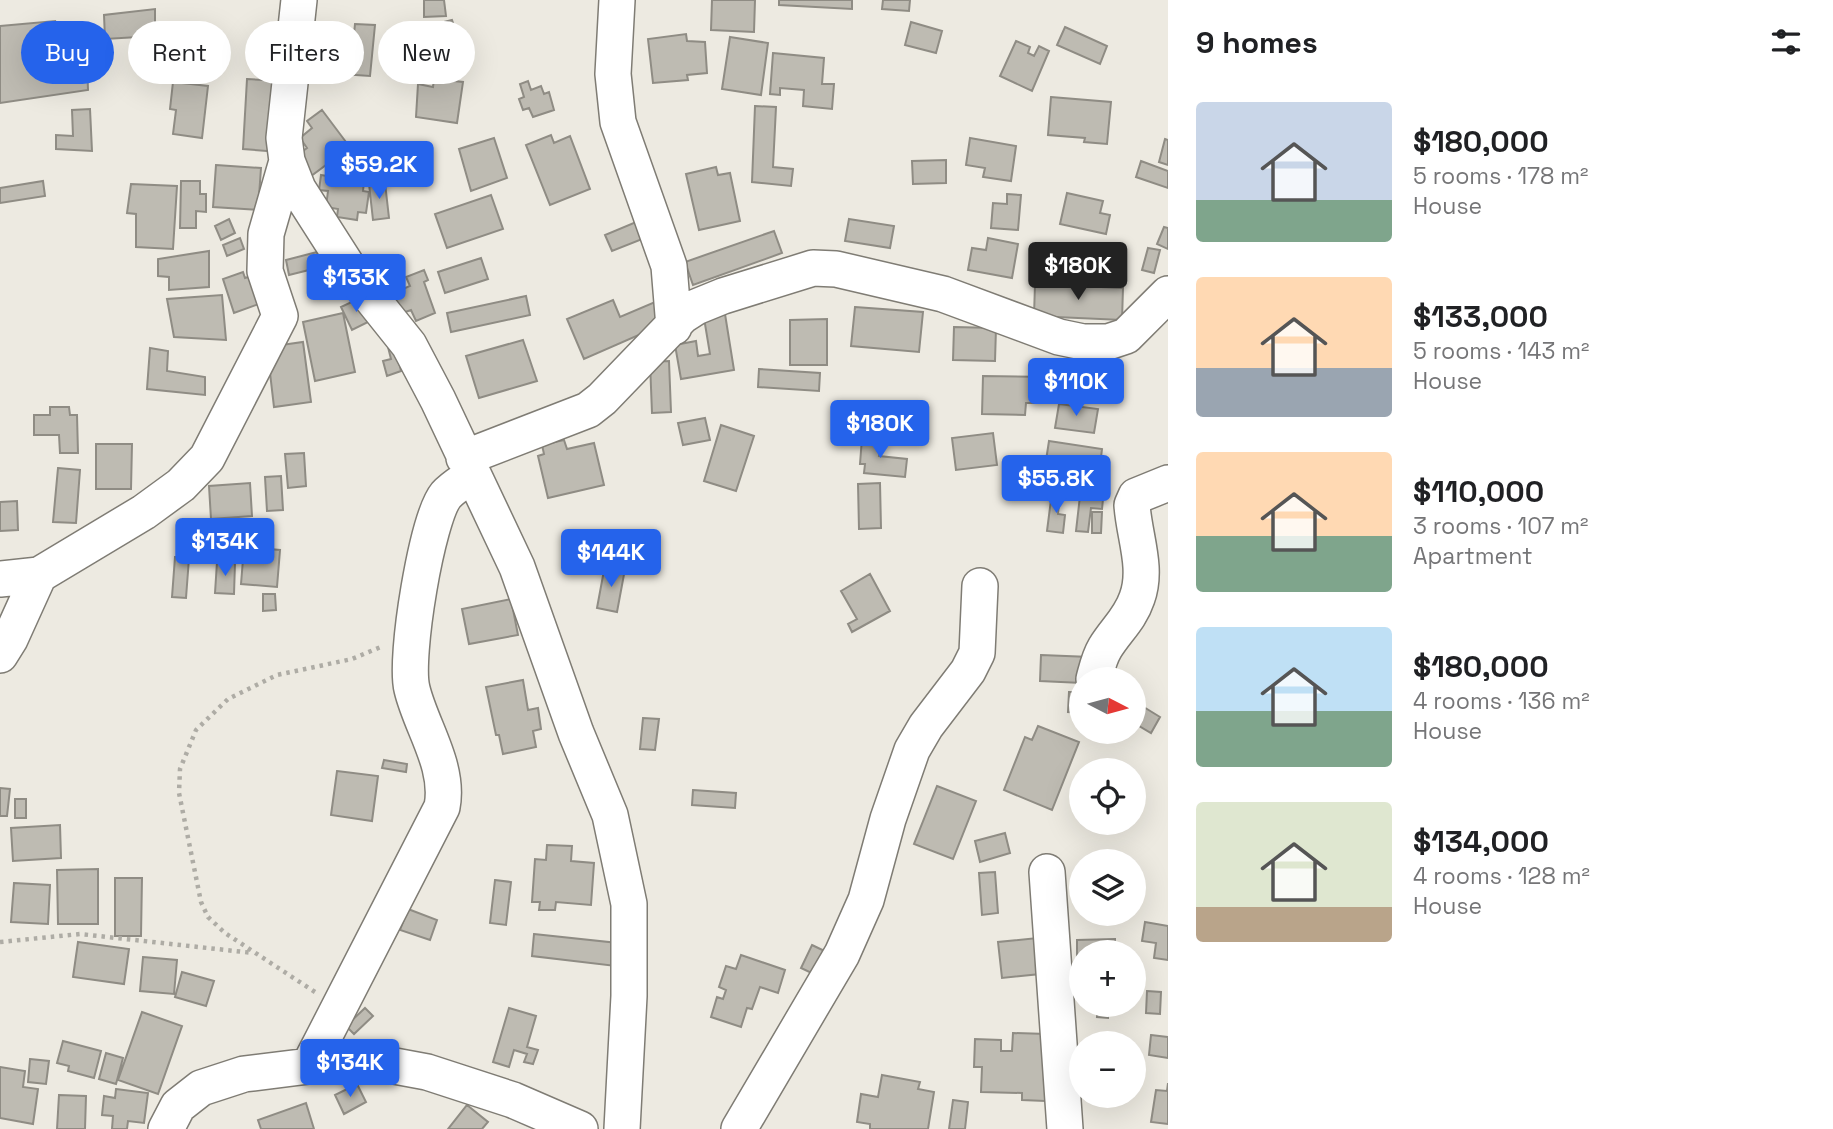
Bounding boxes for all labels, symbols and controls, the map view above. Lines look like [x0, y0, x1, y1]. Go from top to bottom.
chip: Buy [21, 21, 114, 84]
chip: Rent [128, 21, 231, 84]
chip: Filters [245, 21, 364, 84]
chip: New [378, 21, 475, 84]
text: 9 homes [1196, 23, 1318, 62]
icon: filters [1767, 23, 1805, 61]
text: $180,000 [1413, 122, 1549, 161]
icon: home [1252, 130, 1336, 214]
pin: $59.2K [322, 142, 436, 201]
text: $59.2K [341, 149, 417, 179]
text: 5 rooms · 178 m² [1413, 161, 1588, 191]
text: House [1413, 191, 1482, 221]
pin: $180K [1029, 243, 1127, 302]
text: $180K [1044, 250, 1112, 280]
pin: $133K [307, 254, 405, 314]
text: $133K [323, 262, 389, 292]
text: $133,000 [1413, 297, 1548, 336]
icon: home [1252, 305, 1336, 389]
text: 5 rooms · 143 m² [1413, 336, 1589, 366]
pin: $110K [1027, 358, 1125, 418]
text: $110K [1044, 366, 1108, 396]
text: House [1413, 366, 1482, 396]
pin: $180K [831, 400, 929, 460]
text: $180K [846, 408, 914, 438]
pin: $55.8K [999, 456, 1113, 515]
text: $55.8K [1018, 463, 1094, 493]
text: $110,000 [1413, 472, 1544, 511]
icon: home [1252, 480, 1336, 564]
text: 3 rooms · 107 m² [1413, 511, 1589, 541]
pin: $134K [176, 518, 274, 578]
text: $134K [191, 526, 259, 556]
pin: $144K [562, 530, 660, 589]
text: $144K [577, 537, 645, 567]
text: Apartment [1413, 541, 1533, 571]
text: $180,000 [1413, 647, 1549, 686]
icon: home [1252, 655, 1336, 739]
north arrow [1069, 667, 1146, 744]
map controls [1069, 667, 1146, 1108]
text: 4 rooms · 136 m² [1413, 686, 1590, 716]
text: House [1413, 716, 1482, 746]
button: locate [1069, 758, 1146, 835]
text: $134,000 [1413, 822, 1549, 861]
icon: home [1252, 830, 1336, 914]
button: layers [1069, 849, 1146, 926]
text: 4 rooms · 128 m² [1413, 861, 1590, 891]
text: House [1413, 891, 1482, 921]
button: + [1069, 940, 1146, 1017]
button: − [1069, 1031, 1146, 1108]
pin: $134K [301, 1040, 399, 1099]
text: $134K [316, 1047, 384, 1077]

